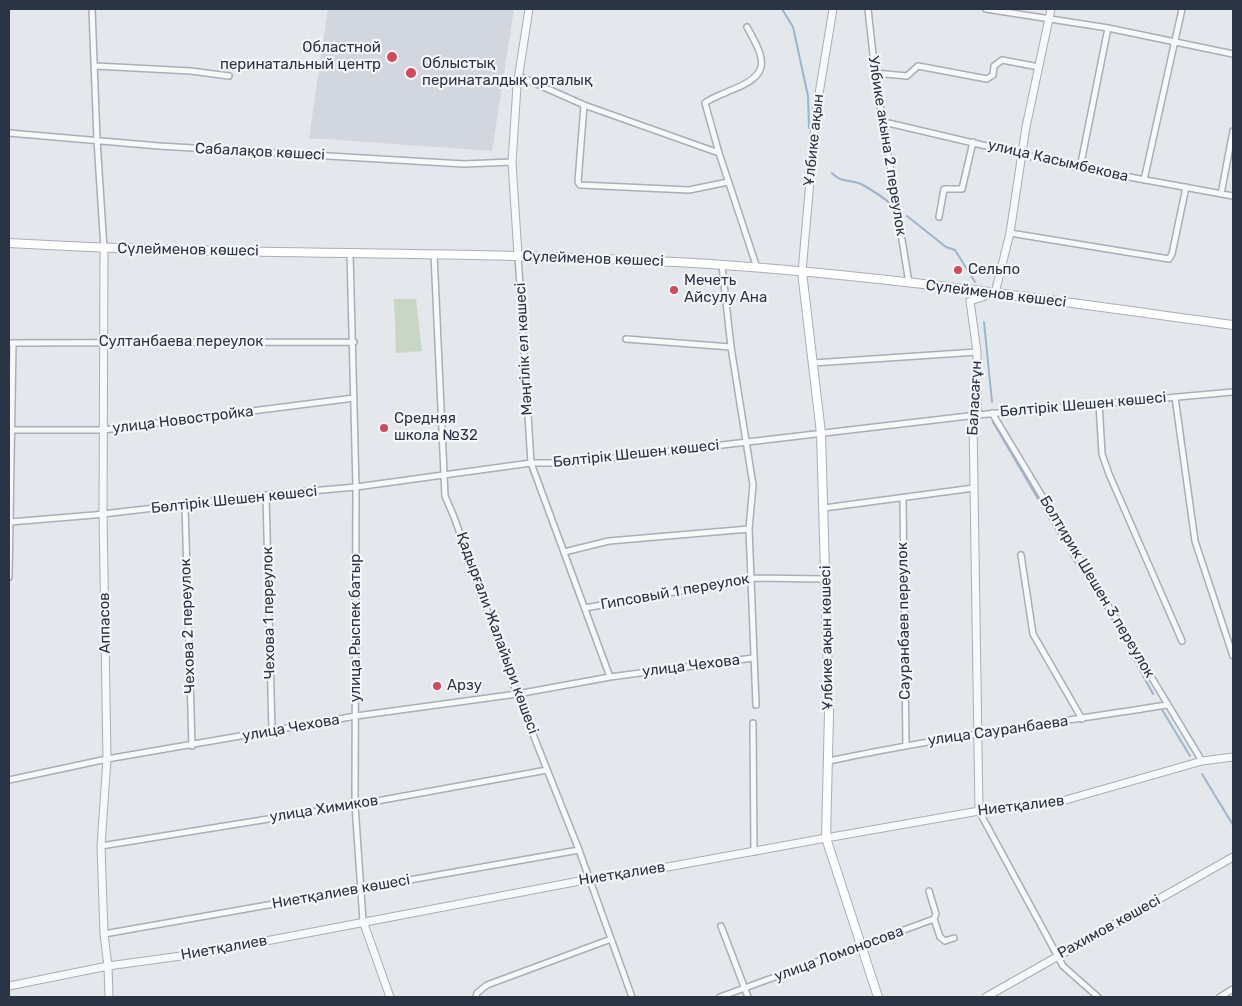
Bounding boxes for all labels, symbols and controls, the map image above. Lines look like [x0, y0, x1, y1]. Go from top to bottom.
place label: Областной перинатальный центр [220, 39, 381, 74]
marker: Областной перинатальный центр [385, 50, 399, 64]
place label: Облыстық перинаталдық орталық [422, 55, 592, 90]
street label: Улбике акына 2 переулок [864, 55, 910, 237]
marker: Облыстық перинаталдық орталық [404, 66, 418, 80]
street label: Ұлбике ақын [800, 93, 828, 187]
street label: улица Касымбекова [986, 136, 1130, 186]
street label: Сабалақов көшесі [195, 140, 325, 164]
street label: Сүлейменов көшесі [117, 240, 259, 260]
street label: Сүлейменов көшесі [522, 248, 664, 270]
place label: Сельпо [968, 261, 1020, 279]
marker: Сельпо [952, 264, 964, 276]
place label: Мечеть Айсулу Ана [684, 272, 767, 307]
street label: Сүлейменов көшесі [925, 276, 1067, 312]
street label: Мәңгілік ел көшесі [512, 282, 536, 416]
marker: Мечеть Айсулу Ана [668, 284, 680, 296]
street label: Султанбаева переулок [99, 333, 263, 351]
street label: Баласағұн [964, 360, 986, 436]
street label: Бөлтірік Шешен көшесі [999, 389, 1167, 421]
street label: улица Новостройка [111, 402, 255, 438]
place label: Средняя школа №32 [394, 410, 478, 445]
marker: Средняя школа №32 [378, 422, 390, 434]
street label: Бөлтірік Шешен көшесі [552, 436, 720, 472]
street label: Бөлтірік Шешен көшесі [150, 482, 318, 518]
street label: Болтирик Шешен 3 переулок [1035, 493, 1159, 681]
street label: Қадырғали Жалайыри көшесі [452, 530, 542, 736]
street label: Сауранбаев переулок [894, 542, 914, 700]
street label: Чехова 1 переулок [259, 546, 279, 680]
street label: улица Рыспек батыр [347, 554, 365, 702]
street label: Чехова 2 переулок [177, 558, 199, 694]
street label: Ұлбике ақын көшесі [817, 565, 837, 711]
street label: Гипсовый 1 переулок [599, 570, 751, 614]
street label: Аппасов [95, 592, 115, 654]
street label: улица Чехова [641, 651, 741, 681]
place label: Арзу [447, 677, 482, 695]
marker: Арзу [431, 680, 443, 692]
street label: улица Чехова [241, 711, 341, 745]
street label: улица Сауранбаева [927, 712, 1069, 750]
street label: улица Химиков [269, 792, 379, 826]
street label: Ниетқалиев [977, 792, 1065, 820]
street label: Ниетқалиев [578, 858, 666, 890]
street label: Ниетқалиев көшесі [271, 871, 411, 913]
street label: Рахимов көшесі [1054, 891, 1164, 963]
street label: улица Ломоносова [772, 922, 906, 986]
street label: Ниетқалиев [179, 932, 269, 964]

